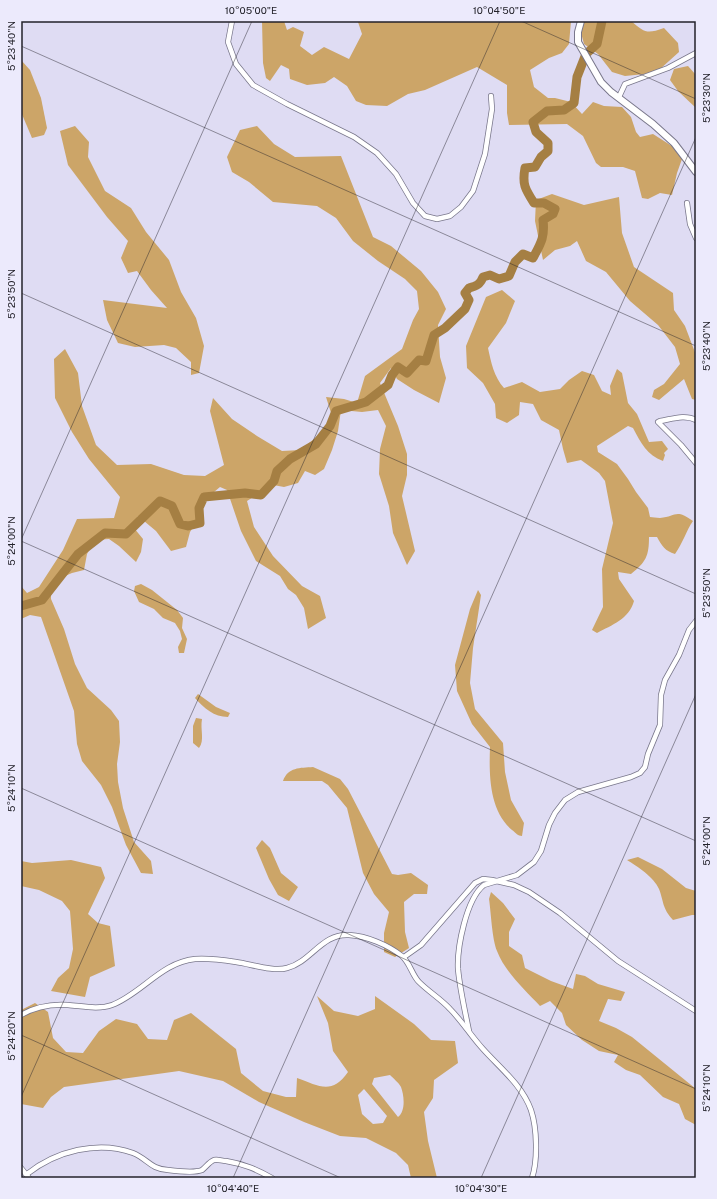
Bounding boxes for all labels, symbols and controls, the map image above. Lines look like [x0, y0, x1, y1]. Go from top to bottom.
text: 10°05'00"E [225, 4, 277, 16]
text: 10°04'50"E [473, 4, 525, 16]
text: 5°23'40"N [5, 21, 17, 71]
text: 5°23'30"N [700, 73, 712, 123]
text: 5°23'50"N [5, 269, 17, 319]
text: 5°23'40"N [700, 321, 712, 371]
text: 5°24'00"N [5, 516, 17, 566]
text: 5°23'50"N [700, 568, 712, 618]
text: 5°24'10"N [5, 764, 17, 812]
text: 5°24'00"N [700, 816, 712, 866]
text: 5°24'20"N [5, 1011, 17, 1061]
text: 5°24'10"N [700, 1064, 712, 1112]
text: 10°04'40"E [207, 1182, 259, 1194]
text: 10°04'30"E [455, 1182, 507, 1194]

